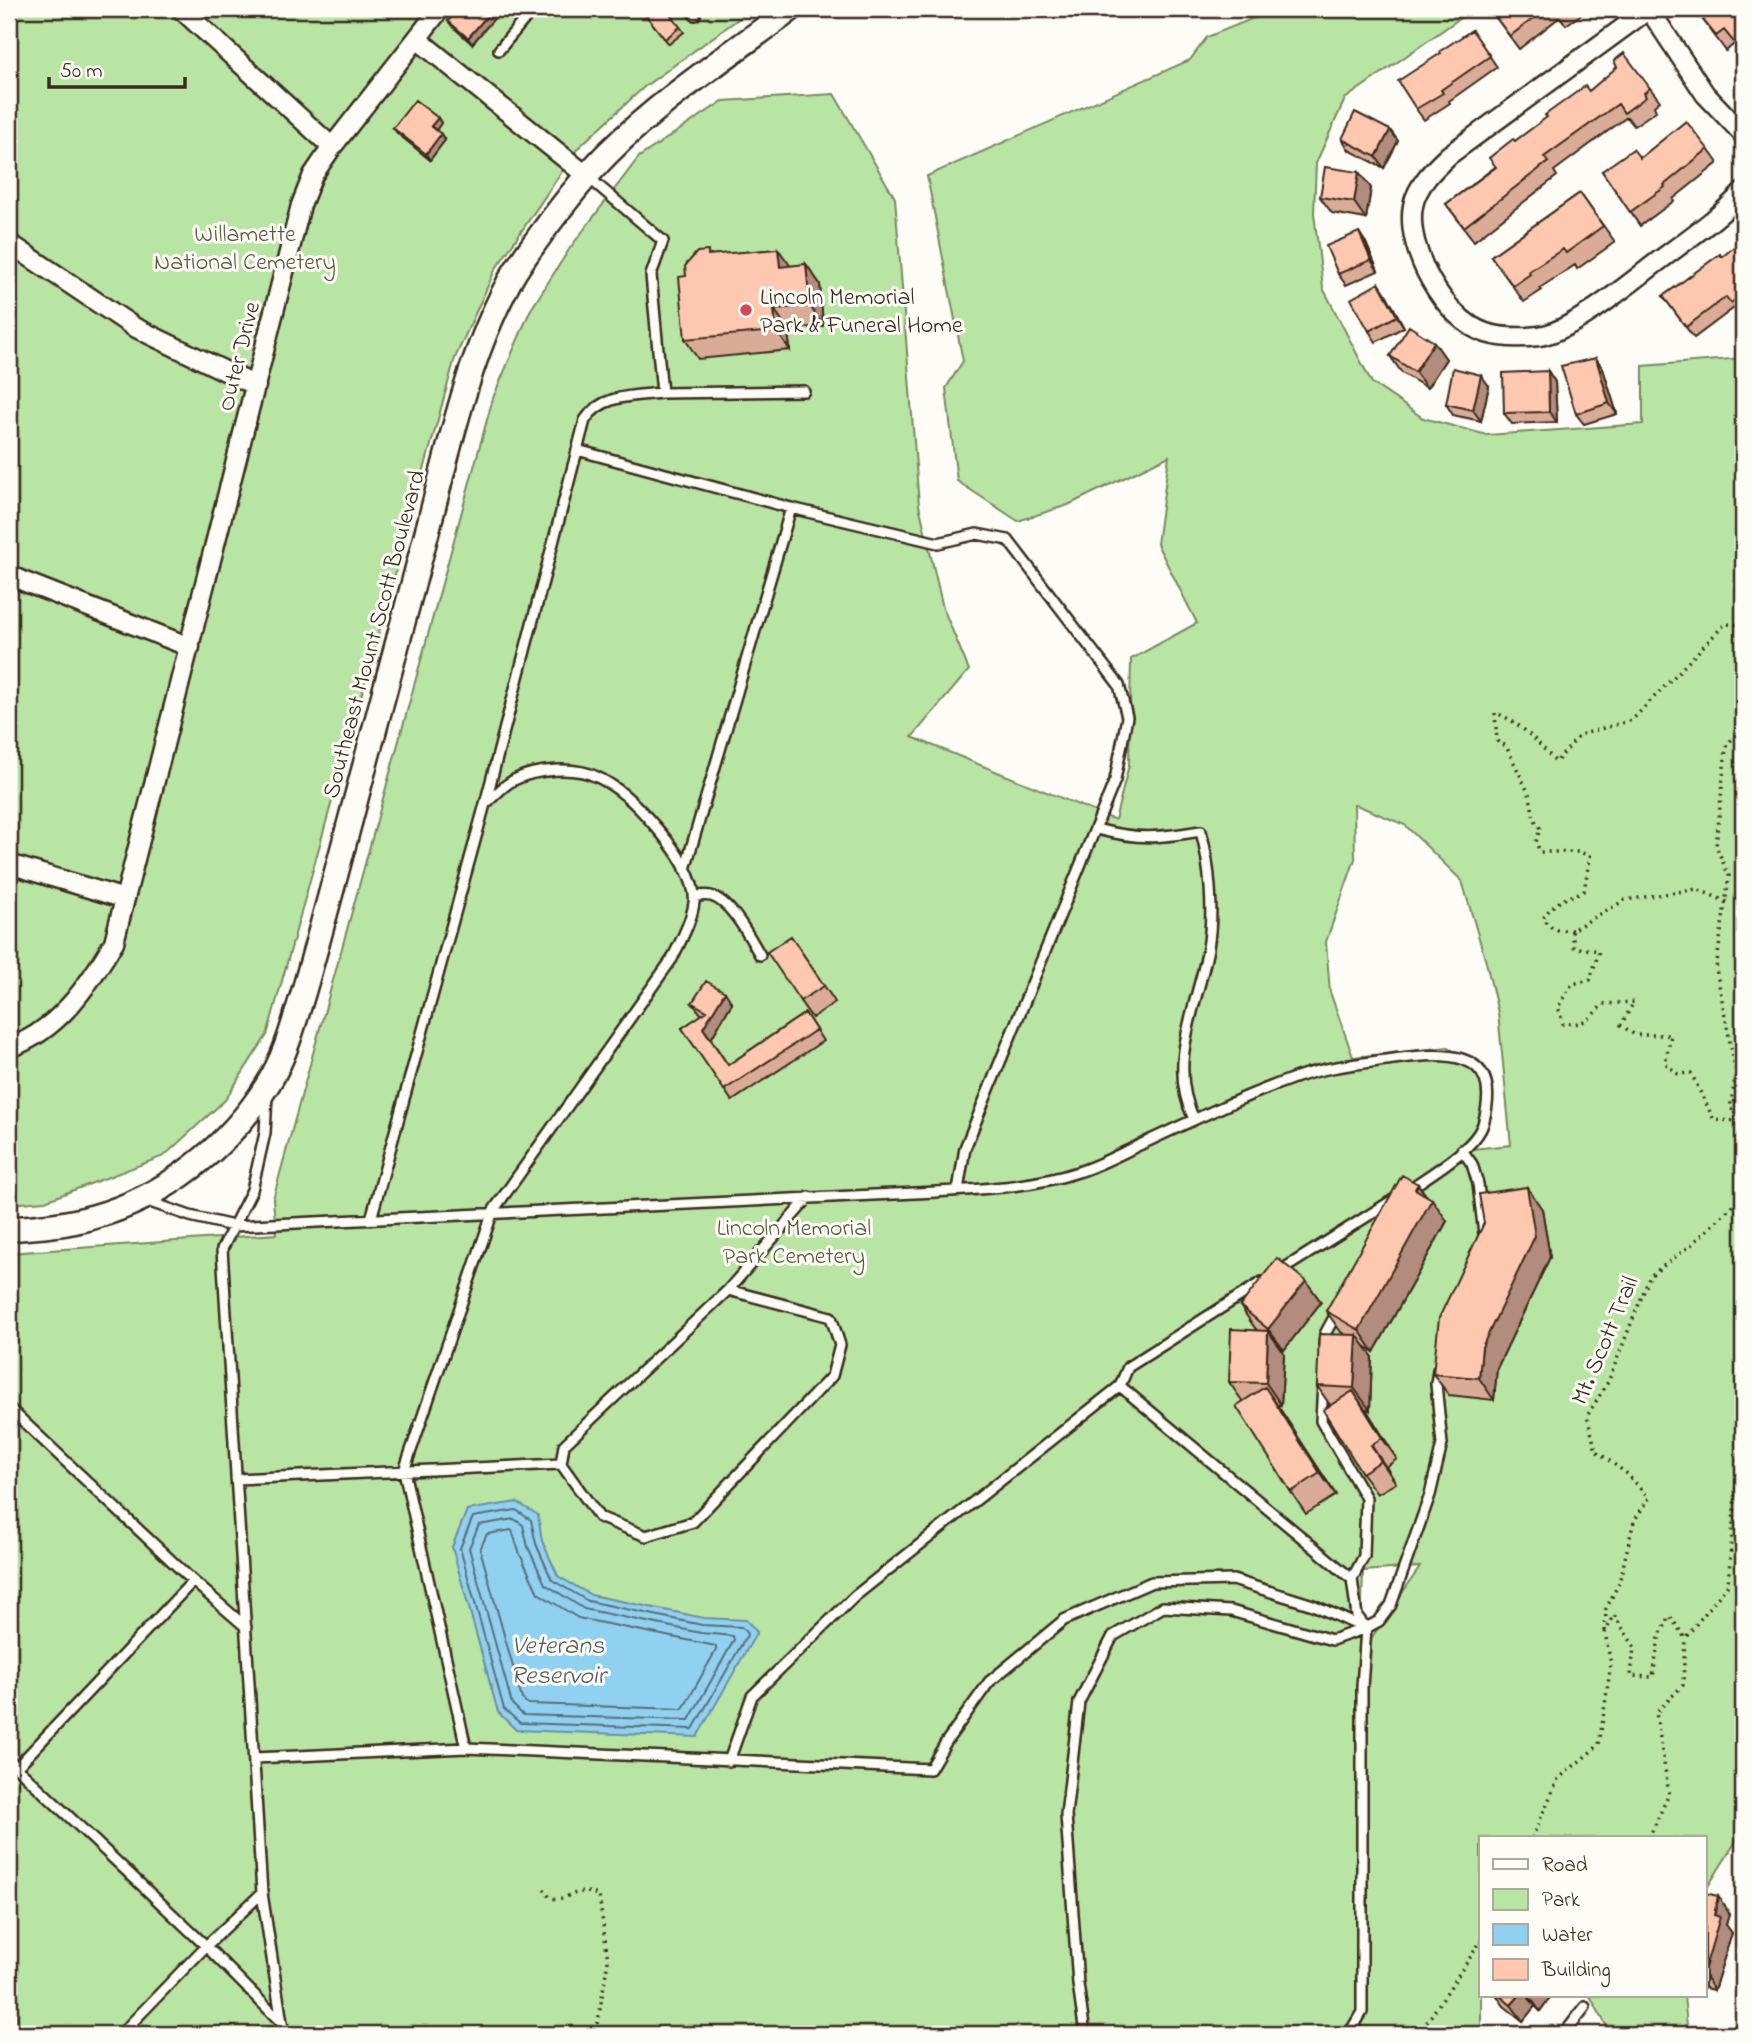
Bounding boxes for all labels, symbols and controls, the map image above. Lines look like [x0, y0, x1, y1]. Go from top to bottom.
scale bar [49, 46, 186, 90]
text: 50 m [60, 57, 103, 87]
park label: Willamette National Cemetery [154, 218, 336, 282]
place label: Lincoln Memorial Park & Funeral Home [760, 281, 963, 344]
street label: Outer Drive [210, 298, 271, 415]
marker: Lincoln Memorial Park & Funeral Home [738, 302, 754, 318]
street label: Southeast Mount Scott Boulevard [315, 466, 436, 803]
park label: Lincoln Memorial Park Cemetery [717, 1212, 871, 1276]
street label: Mt. Scott Trail [1563, 1271, 1649, 1411]
water label: Veterans Reservoir [510, 1628, 609, 1696]
legend [1479, 1836, 1706, 1997]
text: Road [1542, 1851, 1588, 1881]
text: Park [1542, 1886, 1581, 1916]
text: Water [1542, 1921, 1593, 1951]
text: Building [1541, 1956, 1611, 1988]

